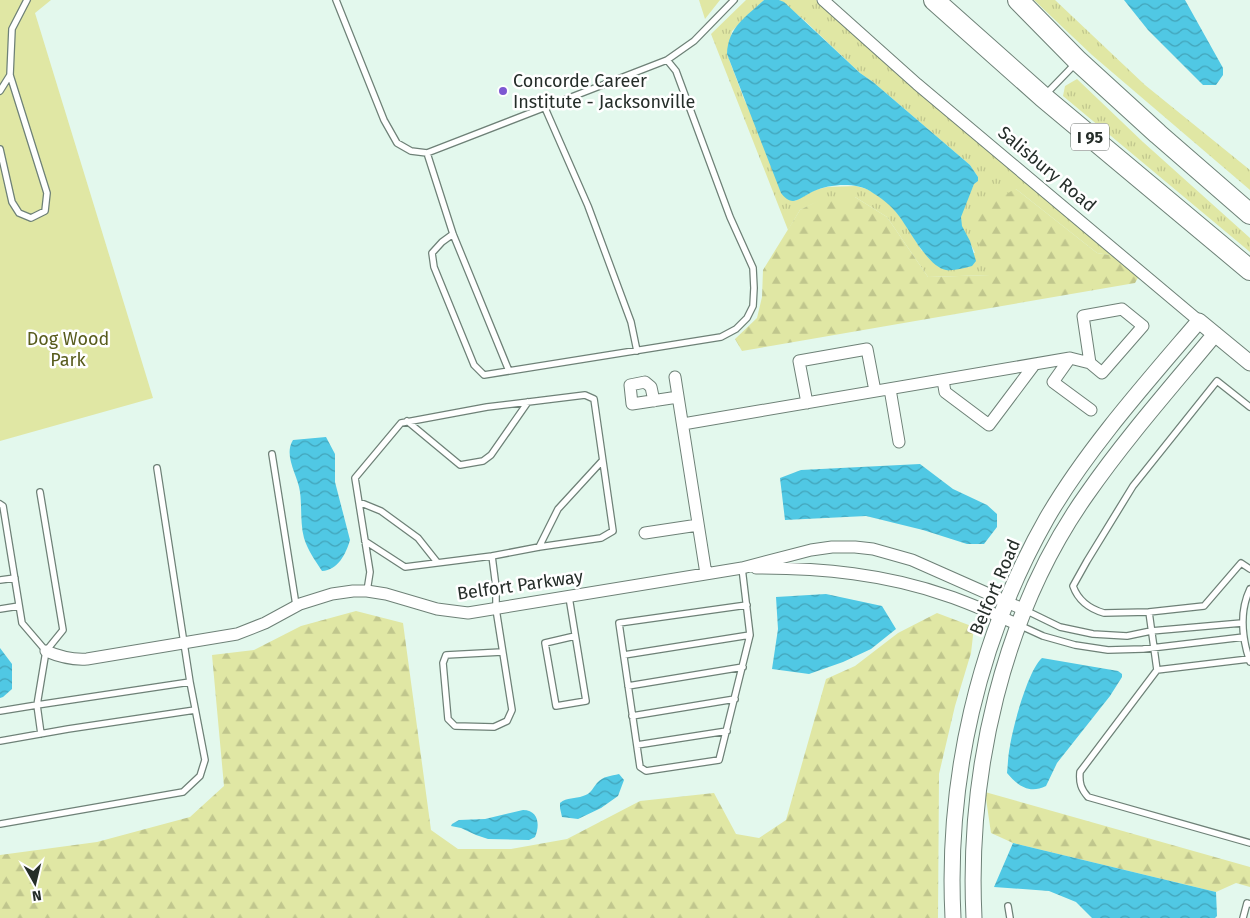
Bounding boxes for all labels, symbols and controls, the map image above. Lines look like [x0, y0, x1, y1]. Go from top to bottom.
place label: Concorde Career Institute - Jacksonville [513, 70, 695, 113]
marker: Concorde Career Institute - Jacksonville [497, 85, 509, 97]
street label: Salisbury Road [993, 122, 1101, 216]
road number: I 95 [1071, 124, 1109, 150]
park label: Dog Wood Park [27, 328, 109, 371]
street label: Belfort Road [965, 536, 1025, 638]
street label: Belfort Parkway [456, 565, 585, 605]
north arrow [10, 858, 60, 908]
text: N [31, 886, 43, 904]

